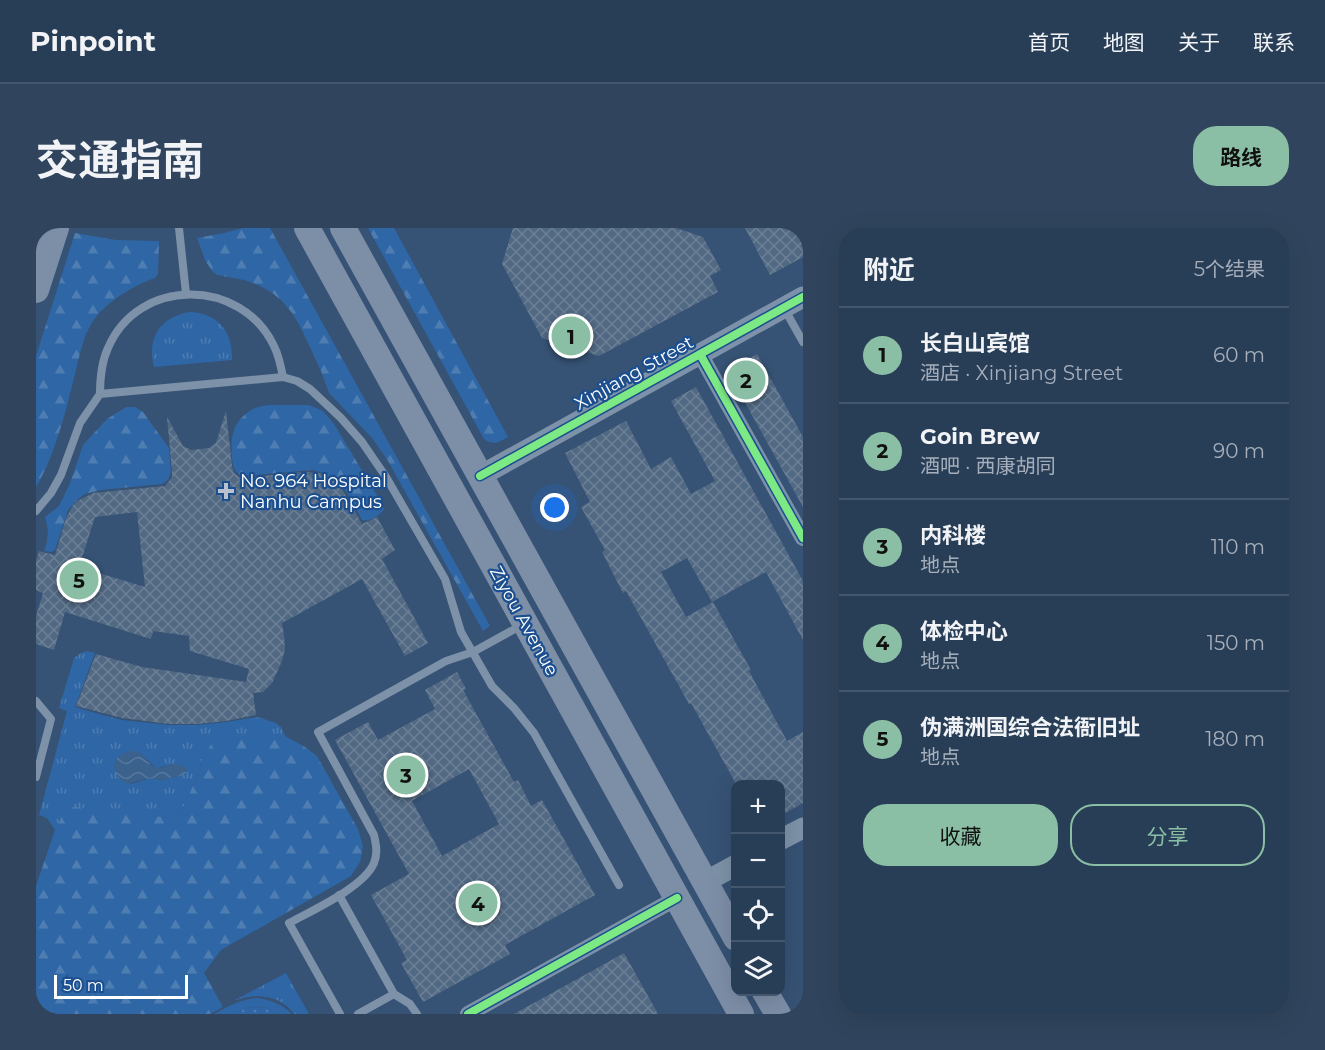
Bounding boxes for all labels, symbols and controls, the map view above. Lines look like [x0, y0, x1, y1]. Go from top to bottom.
text: Pinpoint [30, 24, 156, 58]
text: 首页 [1028, 30, 1070, 55]
text: 地图 [1103, 30, 1145, 55]
text: 关于 [1178, 30, 1220, 55]
text: 联系 [1253, 30, 1295, 55]
button: 路线 [1193, 126, 1289, 186]
text: 交通指南 [36, 134, 204, 186]
text: 附近 [863, 254, 915, 286]
text: 5个结果 [1194, 257, 1265, 281]
pin: 1 [552, 314, 590, 358]
text: 长白山宾馆 [920, 330, 1030, 357]
street label: Xinjiang Street [571, 331, 697, 415]
text: 1 [879, 343, 886, 367]
text: 60 m [1213, 343, 1265, 367]
pin: 2 [726, 358, 766, 402]
text: 酒店 · Xinjiang Street [920, 361, 1123, 385]
text: Goin Brew [920, 423, 1040, 450]
text: 2 [877, 439, 888, 463]
text: 90 m [1213, 439, 1265, 463]
text: 酒吧 · 西康胡同 [920, 454, 1056, 478]
place label: No. 964 Hospital Nanhu Campus [240, 470, 387, 513]
marker: No. 964 Hospital Nanhu Campus [217, 482, 235, 500]
your location [540, 493, 569, 522]
text: 内科楼 [920, 522, 986, 549]
text: 3 [877, 535, 888, 559]
text: 110 m [1211, 535, 1265, 559]
text: 地点 [920, 553, 960, 577]
pin: 5 [60, 558, 99, 602]
street label: Ziyou Avenue [485, 562, 563, 680]
text: 体检中心 [920, 618, 1008, 645]
text: 4 [876, 631, 889, 655]
text: 150 m [1207, 631, 1265, 655]
text: 地点 [920, 649, 960, 673]
text: 伪满洲国综合法衙旧址 [920, 714, 1140, 741]
text: 5 [877, 727, 888, 751]
text: 180 m [1205, 727, 1265, 751]
text: 地点 [920, 745, 960, 769]
pin: 3 [386, 752, 425, 798]
map controls [731, 780, 785, 996]
button: + [731, 780, 785, 834]
button: 收藏 [863, 804, 1058, 866]
button: 分享 [1070, 804, 1265, 866]
button: − [731, 834, 785, 888]
pin: 4 [458, 880, 498, 926]
button: locate [731, 888, 785, 942]
button: layers [731, 942, 785, 996]
scale bar [54, 972, 188, 1000]
text: 50 m [63, 976, 104, 995]

